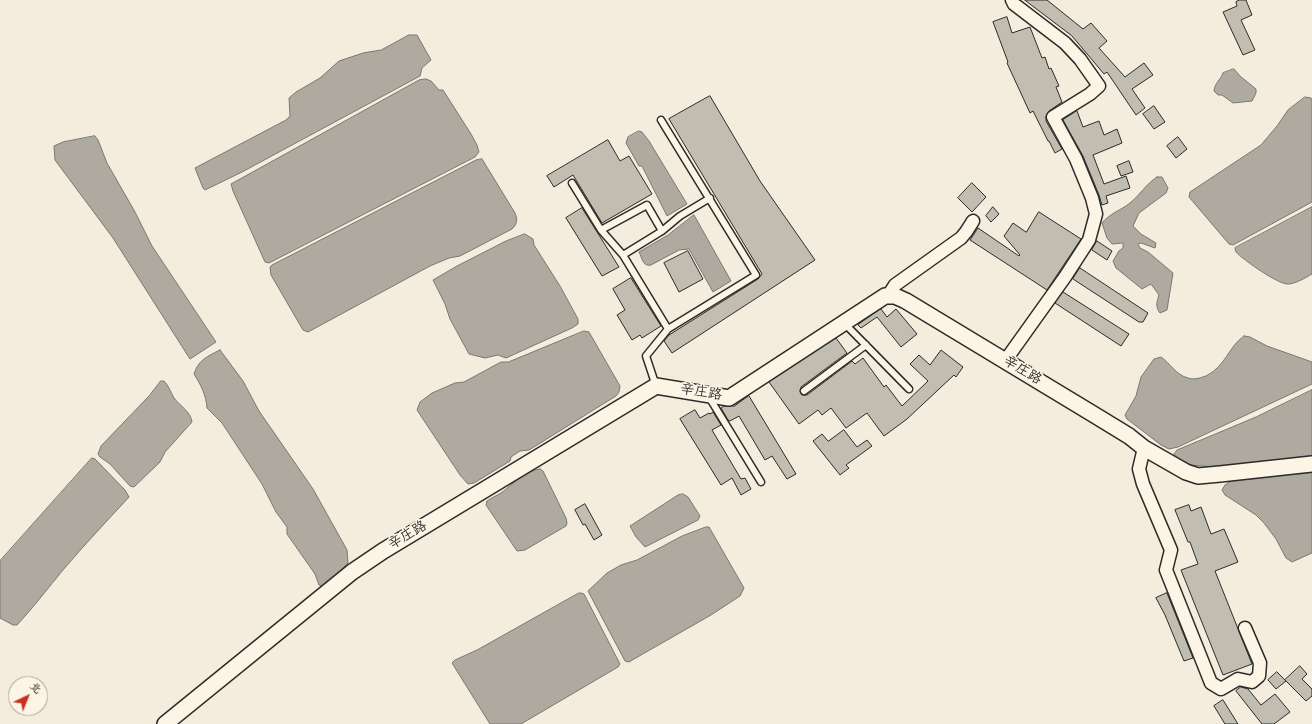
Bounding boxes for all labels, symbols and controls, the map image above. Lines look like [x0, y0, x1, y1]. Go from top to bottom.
street label: 辛庄路 [1000, 353, 1044, 389]
street label: 辛庄路 [679, 381, 723, 405]
street label: 辛庄路 [386, 518, 430, 554]
north arrow [8, 676, 48, 716]
text: 北 [27, 678, 45, 697]

